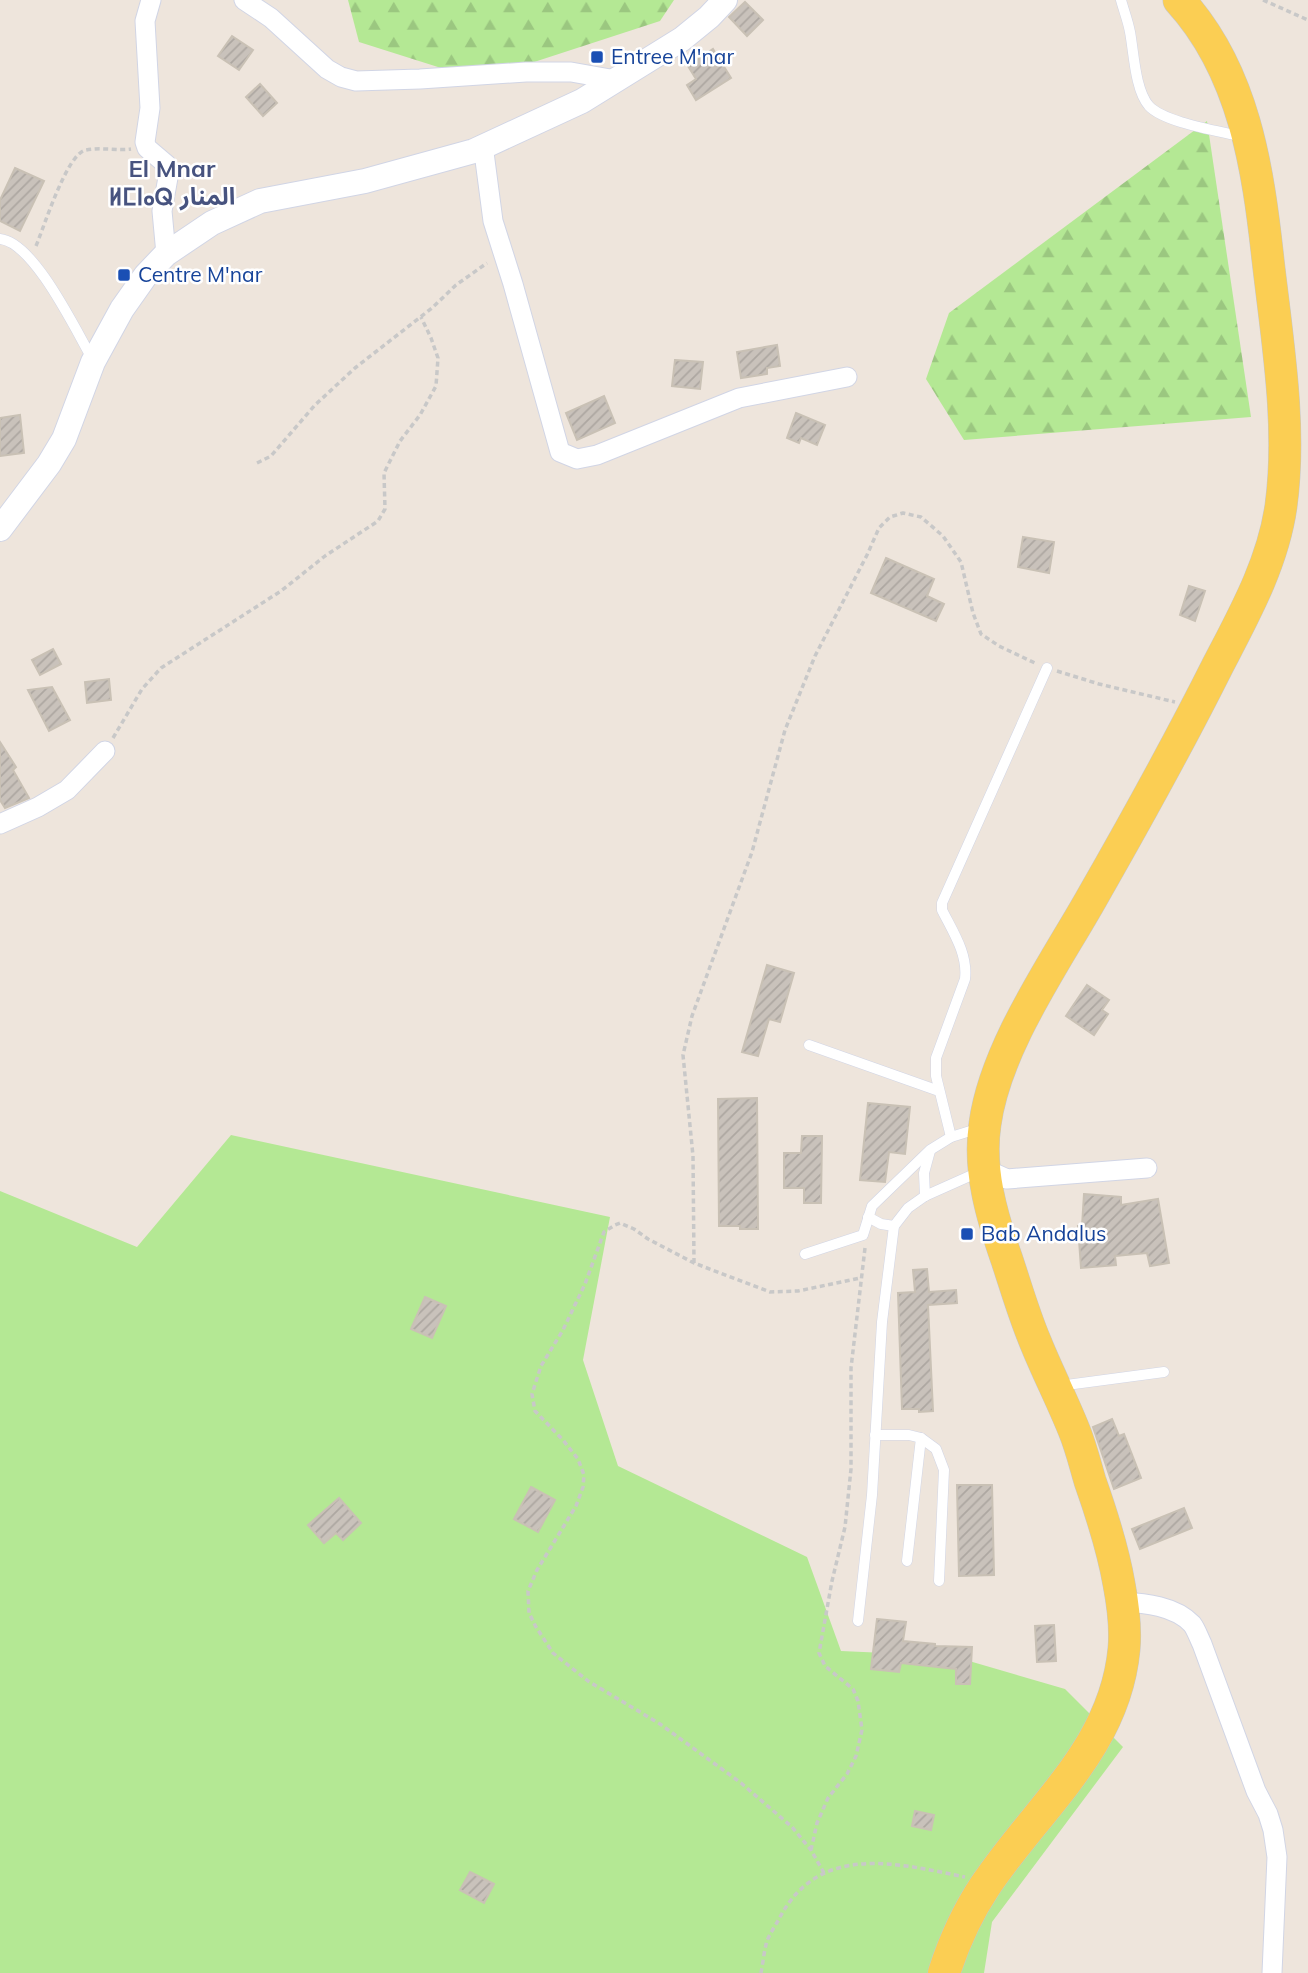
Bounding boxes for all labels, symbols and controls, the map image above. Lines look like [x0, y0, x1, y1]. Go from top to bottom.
place label: Entree M'nar [611, 43, 734, 69]
marker: Entree M'nar [589, 49, 605, 65]
district label: El Mnar ⵍⵎⵏⴰⵕ المنار [109, 153, 235, 211]
place label: Centre M'nar [138, 261, 263, 287]
marker: Centre M'nar [116, 267, 132, 283]
place label: Bab Andalus [981, 1220, 1106, 1246]
marker: Bab Andalus [959, 1226, 975, 1242]

